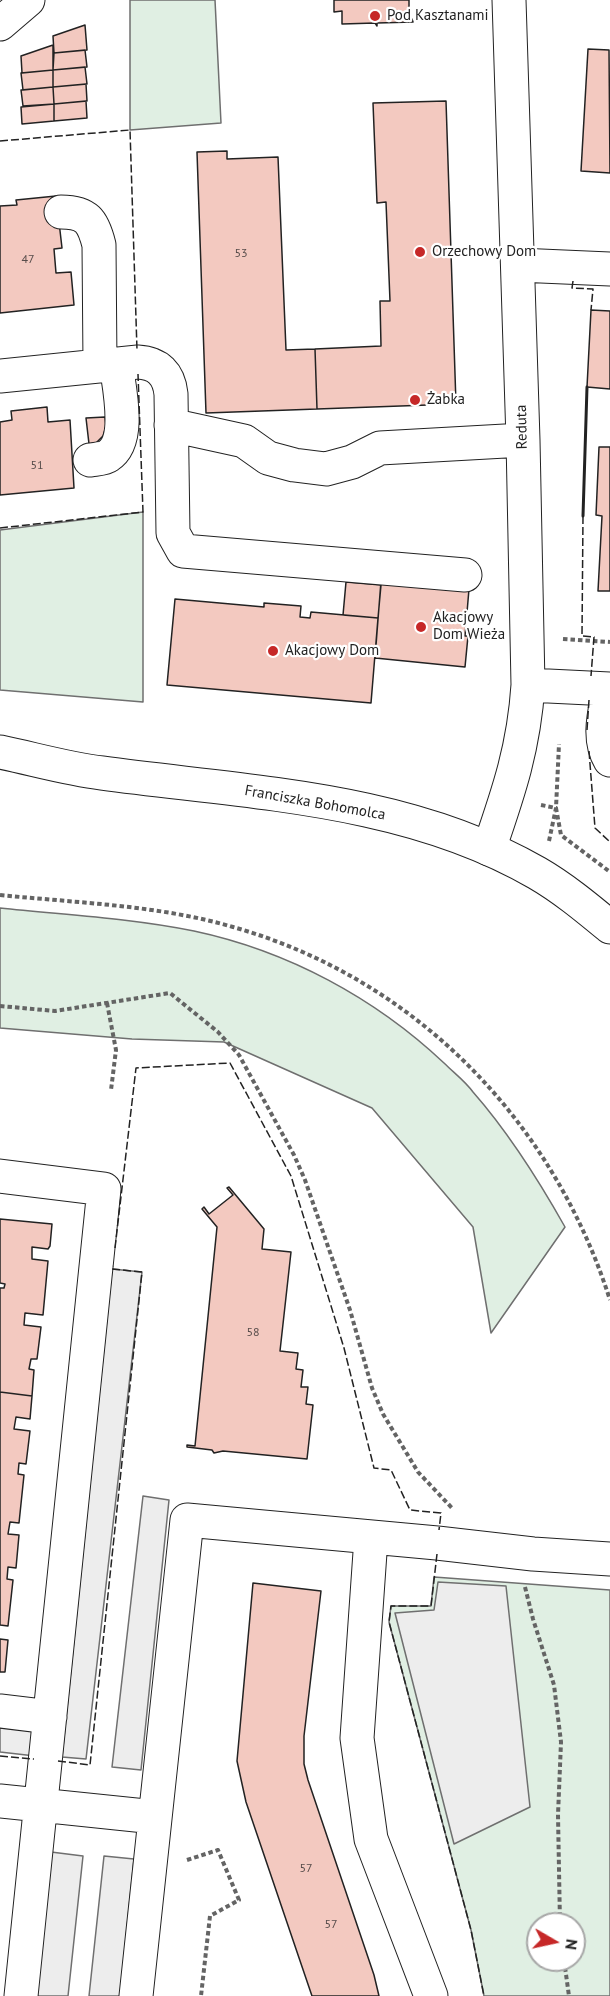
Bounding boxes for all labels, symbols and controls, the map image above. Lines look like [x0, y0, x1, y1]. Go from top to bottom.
place label: Pod Kasztanami [387, 7, 489, 25]
marker: Pod Kasztanami [368, 9, 382, 23]
place label: Orzechowy Dom [432, 243, 536, 261]
marker: Orzechowy Dom [413, 245, 427, 259]
house number: 53 [234, 247, 248, 261]
house number: 47 [21, 253, 35, 267]
place label: Żabka [427, 391, 465, 409]
marker: Żabka [408, 393, 422, 407]
street label: Reduta [513, 405, 531, 449]
house number: 51 [30, 459, 44, 473]
place label: Akacjowy Dom Wieża [433, 609, 505, 644]
marker: Akacjowy Dom Wieża [414, 620, 428, 634]
place label: Akacjowy Dom [285, 642, 379, 660]
marker: Akacjowy Dom [266, 644, 280, 658]
street label: Franciszka Bohomolca [243, 782, 387, 824]
house number: 58 [246, 1326, 260, 1340]
house number: 57 [299, 1862, 313, 1876]
north arrow [526, 1912, 586, 1972]
house number: 57 [324, 1918, 338, 1932]
text: N [561, 1938, 583, 1951]

